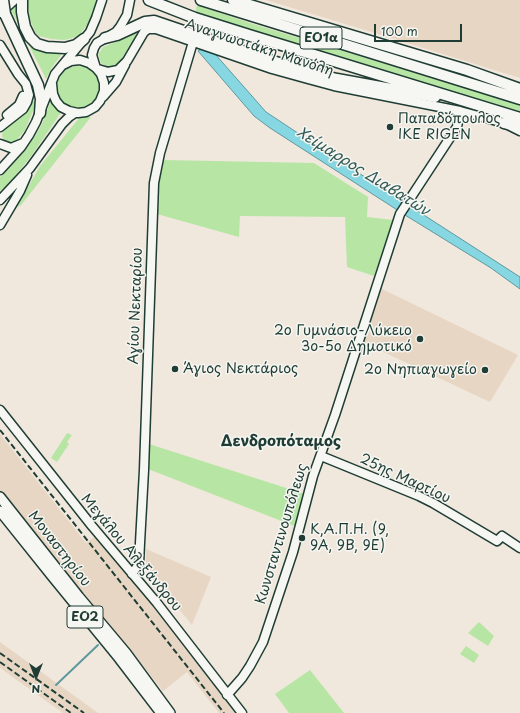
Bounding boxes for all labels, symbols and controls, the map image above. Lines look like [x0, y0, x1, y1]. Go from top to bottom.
street label: Αναγνωστάκη Μανόλη [182, 16, 336, 80]
scale bar [376, 16, 464, 42]
text: 100 m [381, 22, 418, 40]
road number: ΕΟ1α [300, 27, 342, 49]
place label: Παπαδόπουλος ΙΚΕ RIGEN [398, 111, 501, 144]
marker: Παπαδόπουλος ΙΚΕ RIGEN [385, 122, 395, 132]
water label: Χείμαρρος Διαβατών [293, 124, 433, 220]
street label: Αγίου Νεκταρίου [126, 247, 146, 365]
place label: 2ο Γυμνάσιο-Λύκειο 3ο-5ο Δημοτικό [274, 323, 412, 356]
marker: 2ο Γυμνάσιο-Λύκειο 3ο-5ο Δημοτικό [415, 334, 425, 344]
place label: Άγιος Νεκτάριος [183, 361, 298, 377]
place label: 2ο Νηπιαγωγείο [364, 362, 477, 378]
marker: Άγιος Νεκτάριος [170, 364, 180, 374]
marker: 2ο Νηπιαγωγείο [480, 365, 490, 375]
district label: Δενδροπόταμος [221, 433, 341, 451]
street label: 25ης Μαρτίου [357, 451, 453, 507]
street label: Κωνσταντινουπόλεως [253, 462, 311, 606]
street label: Μεγάλου Αλεξάνδρου [77, 491, 185, 615]
street label: Μοναστηρίου [24, 508, 94, 590]
place label: Κ,Α.Π.Η. (9, 9Α, 9Β, 9Ε) [310, 522, 389, 554]
marker: Κ,Α.Π.Η. (9, 9Α, 9Β, 9Ε) [297, 533, 307, 543]
road number: ΕΟ2 [67, 606, 103, 628]
north arrow [16, 657, 56, 697]
text: N [32, 681, 40, 698]

